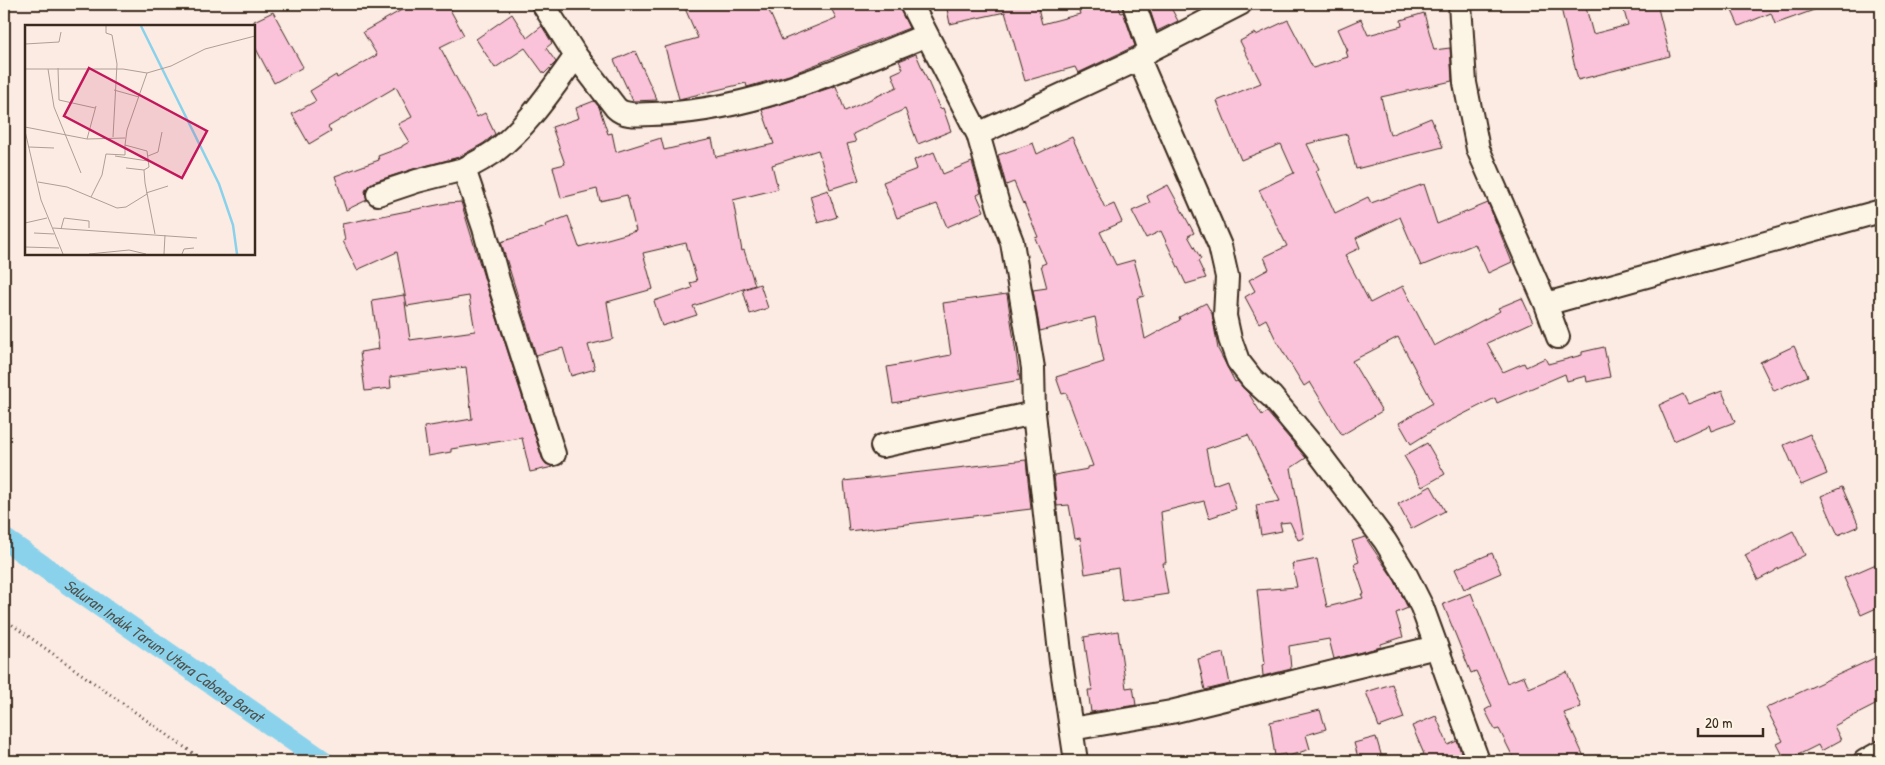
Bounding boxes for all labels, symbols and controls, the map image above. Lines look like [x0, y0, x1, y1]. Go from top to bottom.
inset map [25, 25, 255, 255]
water label: Saluran Induk Tarum Utara Cabang Barat [60, 573, 270, 729]
scale bar [1698, 705, 1762, 737]
text: 20 m [1705, 712, 1732, 733]

